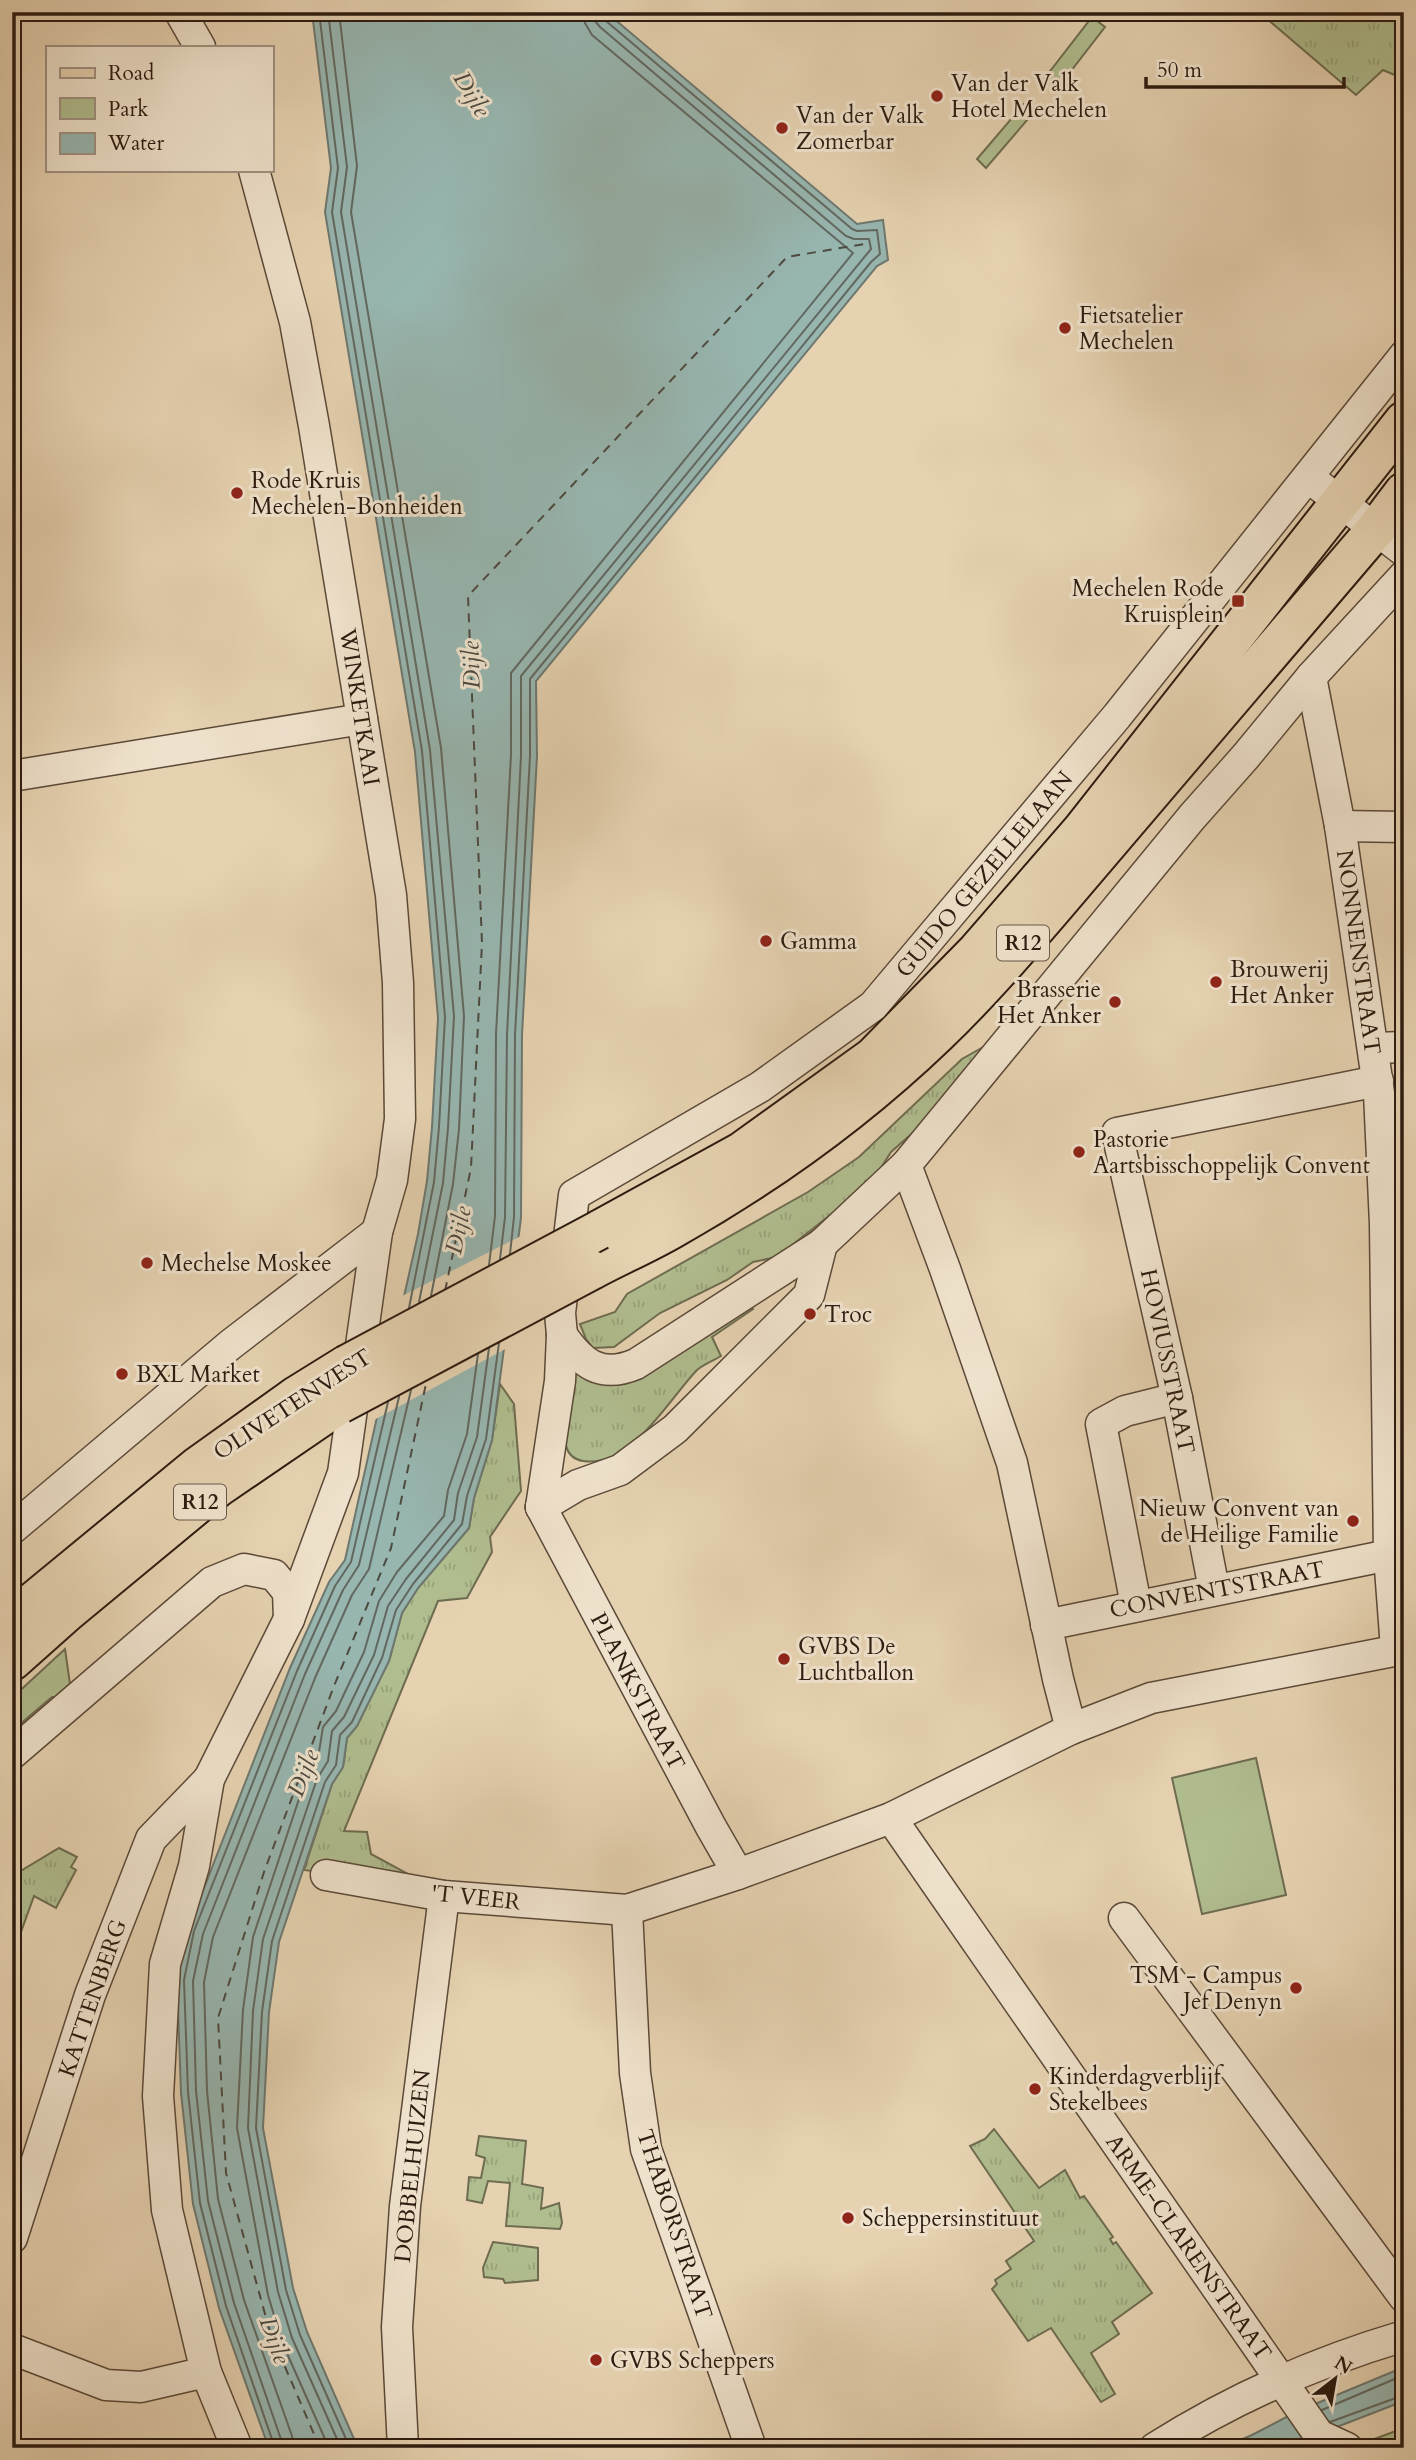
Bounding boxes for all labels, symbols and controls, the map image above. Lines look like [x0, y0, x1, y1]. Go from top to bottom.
legend [46, 46, 273, 172]
scale bar [1146, 46, 1344, 90]
text: 50 m [1157, 56, 1202, 85]
text: Road [108, 59, 154, 88]
water label: Dijle [445, 65, 498, 124]
place label: Van der Valk Hotel Mechelen [951, 68, 1107, 125]
marker: Van der Valk Hotel Mechelen [929, 88, 945, 104]
text: Park [108, 95, 149, 124]
place label: Van der Valk Zomerbar [796, 100, 925, 157]
marker: Van der Valk Zomerbar [774, 120, 790, 136]
text: Water [107, 129, 164, 158]
place label: Fietsatelier Mechelen [1079, 300, 1183, 357]
marker: Fietsatelier Mechelen [1057, 320, 1073, 336]
place label: Rode Kruis Mechelen-Bonheiden [251, 465, 463, 522]
marker: Rode Kruis Mechelen-Bonheiden [229, 485, 245, 501]
place label: Mechelen Rode Kruisplein [1072, 573, 1224, 630]
marker: Mechelen Rode Kruisplein [1230, 593, 1246, 609]
street label: WINKETKAAI [332, 625, 387, 788]
water label: Dijle [454, 640, 489, 690]
street label: GUIDO GEZELLELAAN [889, 764, 1080, 984]
street label: NONNENSTRAAT [1329, 848, 1388, 1057]
place label: Gamma [780, 926, 857, 957]
road number: R12 [997, 926, 1049, 960]
marker: Gamma [758, 933, 774, 949]
place label: Brouwerij Het Anker [1230, 954, 1334, 1011]
place label: Brasserie Het Anker [997, 974, 1102, 1031]
marker: Brouwerij Het Anker [1208, 974, 1224, 990]
marker: Brasserie Het Anker [1107, 994, 1123, 1010]
place label: Pastorie Aartsbisschoppelijk Convent [1093, 1124, 1370, 1181]
marker: Pastorie Aartsbisschoppelijk Convent [1071, 1144, 1087, 1160]
water label: Dijle [437, 1202, 480, 1257]
place label: Mechelse Moskee [161, 1248, 332, 1279]
marker: Mechelse Moskee [139, 1255, 155, 1271]
street label: HOVIUSSTRAAT [1133, 1266, 1202, 1456]
place label: Troc [824, 1299, 872, 1330]
marker: Troc [802, 1306, 818, 1322]
street label: OLIVETENVEST [207, 1342, 378, 1467]
place label: BXL Market [136, 1359, 260, 1390]
marker: BXL Market [114, 1366, 130, 1382]
road number: R12 [174, 1484, 226, 1520]
place label: Nieuw Convent van de Heilige Familie [1139, 1493, 1339, 1550]
marker: Nieuw Convent van de Heilige Familie [1345, 1513, 1361, 1529]
street label: CONVENTSTRAAT [1107, 1553, 1327, 1626]
street label: PLANKSTRAAT [583, 1607, 692, 1776]
place label: GVBS De Luchtballon [798, 1631, 914, 1688]
marker: GVBS De Luchtballon [776, 1651, 792, 1667]
water label: Dijle [279, 1744, 328, 1802]
street label: 'T VEER [430, 1877, 522, 1918]
street label: KATTENBERG [51, 1915, 134, 2081]
place label: TSM - Campus Jef Denyn [1130, 1960, 1282, 2017]
marker: TSM - Campus Jef Denyn [1288, 1980, 1304, 1996]
place label: Kinderdagverblijf Stekelbees [1049, 2061, 1224, 2118]
street label: DOBBELHUIZEN [387, 2068, 438, 2264]
marker: Kinderdagverblijf Stekelbees [1027, 2081, 1043, 2097]
street label: THABORSTRAAT [629, 2125, 720, 2323]
street label: ARME-CLARENSTRAAT [1098, 2128, 1279, 2367]
place label: Scheppersinstituut [862, 2203, 1039, 2234]
marker: Scheppersinstituut [840, 2210, 856, 2226]
water label: Dijle [251, 2312, 299, 2369]
north arrow [1300, 2344, 1370, 2414]
place label: GVBS Scheppers [610, 2345, 775, 2376]
text: N [1329, 2350, 1357, 2381]
marker: GVBS Scheppers [588, 2352, 604, 2368]

